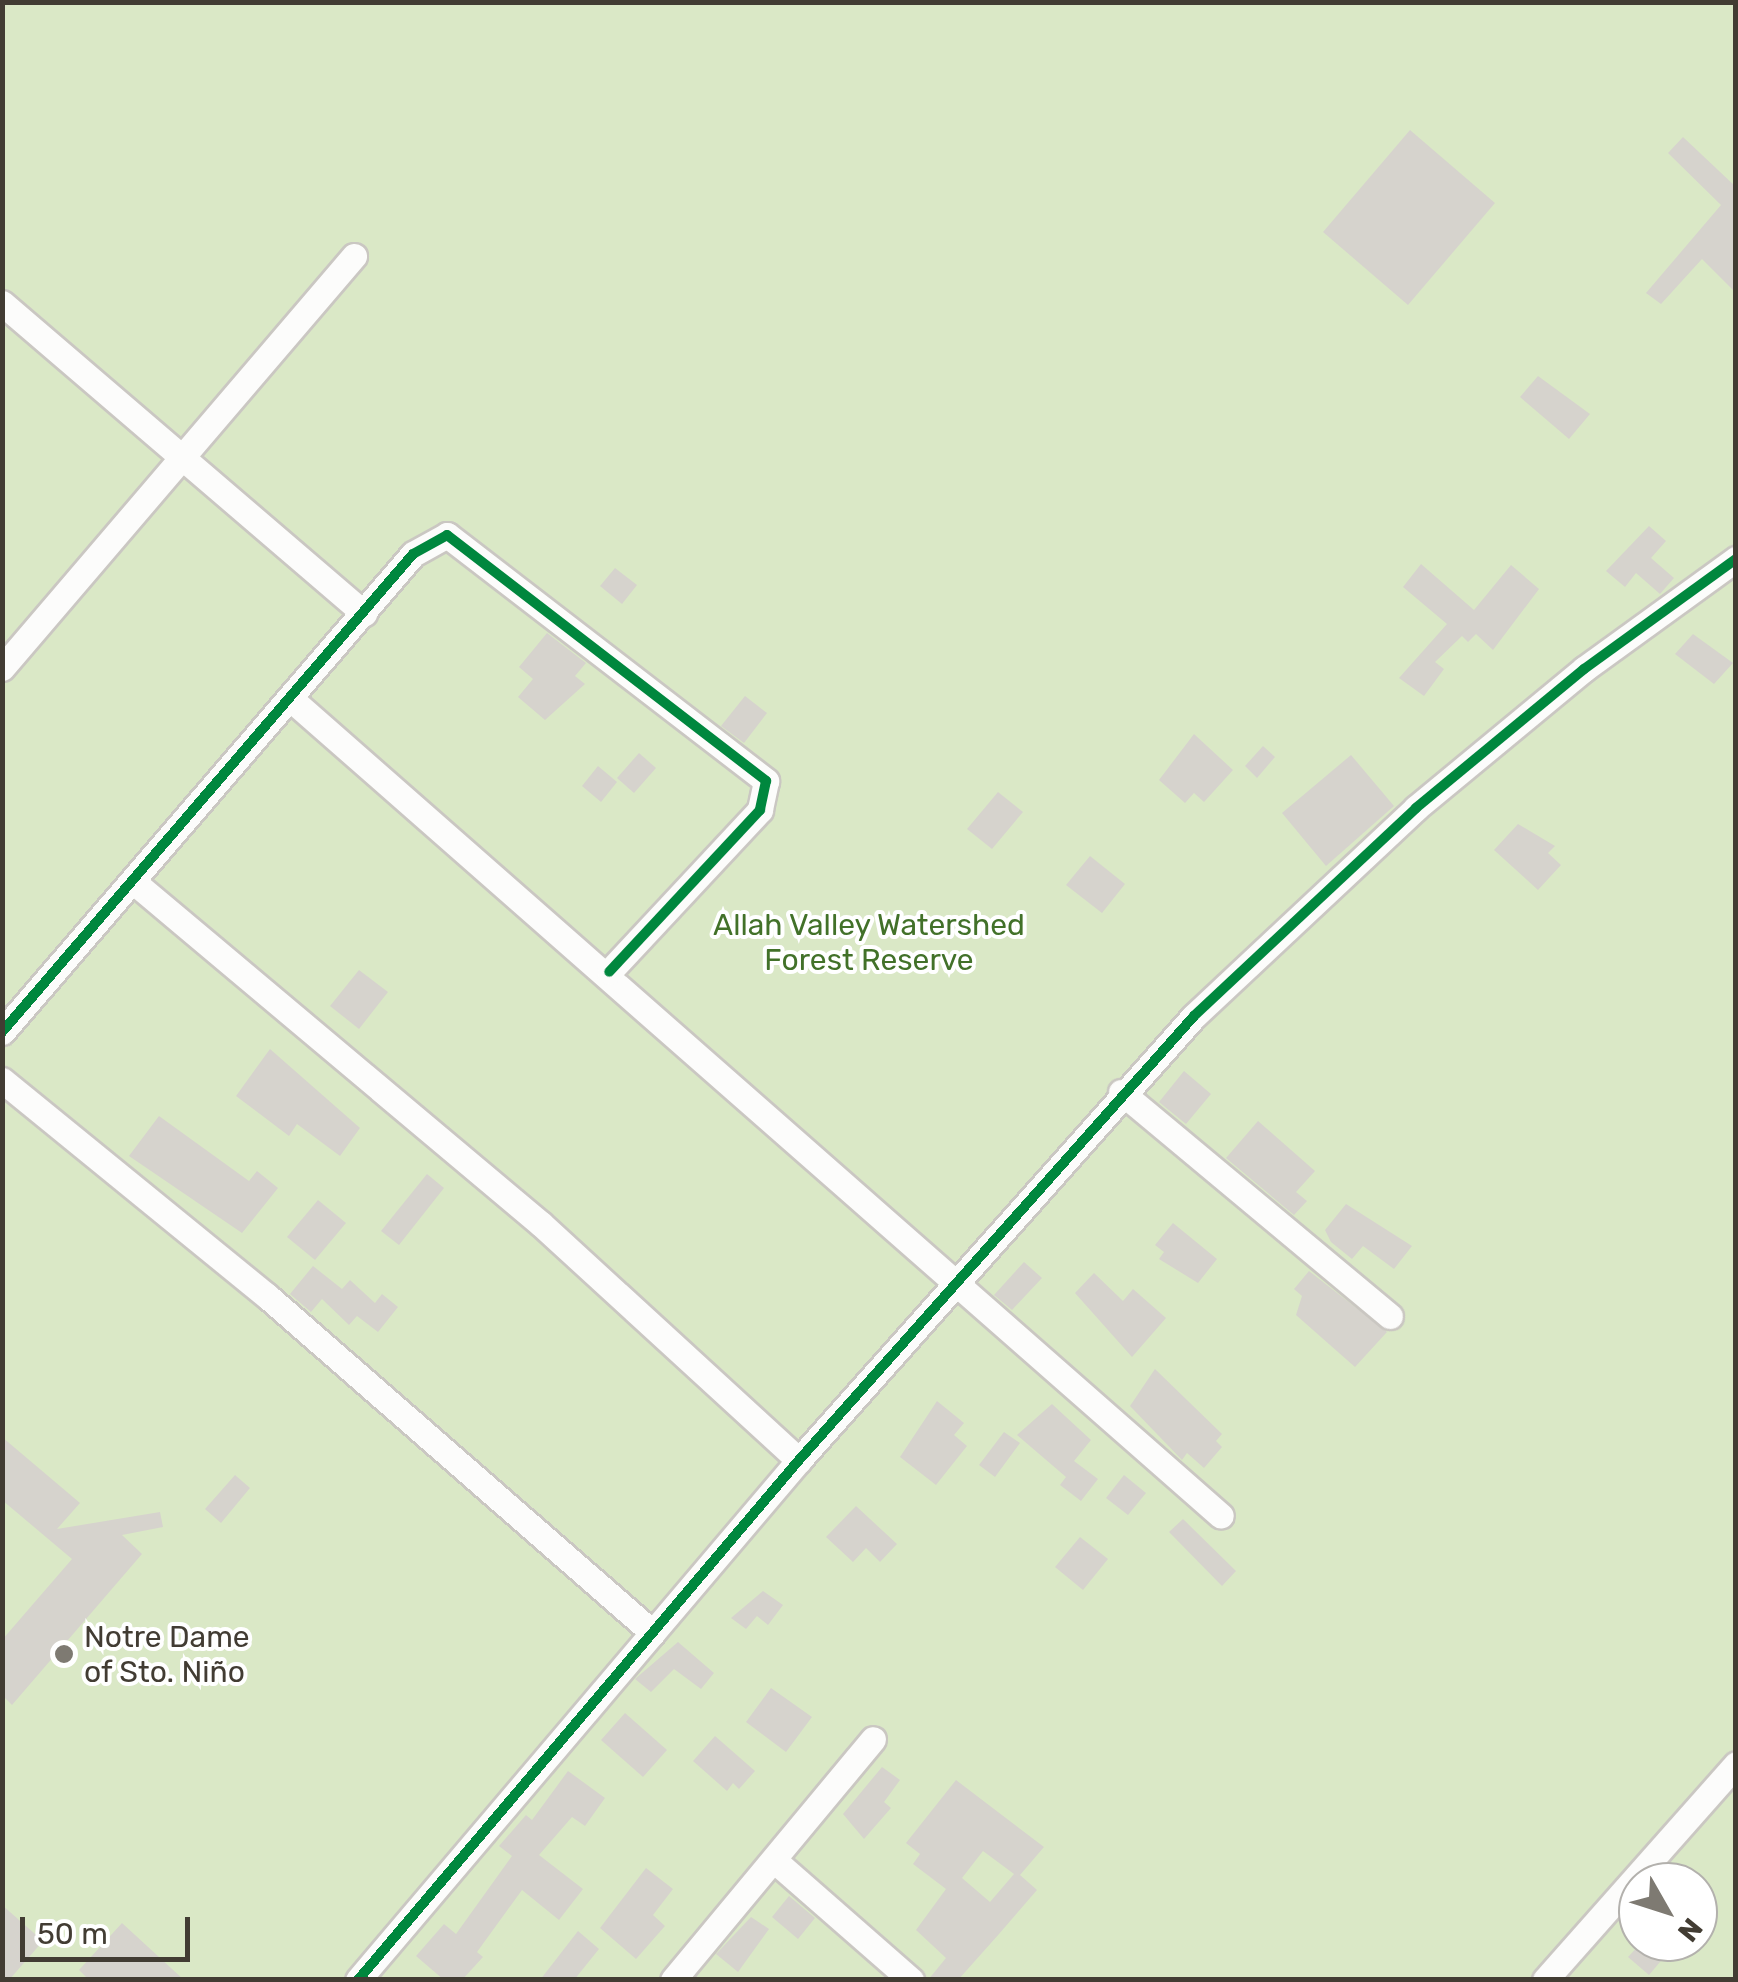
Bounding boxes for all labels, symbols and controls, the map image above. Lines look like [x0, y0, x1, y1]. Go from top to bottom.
park label: Allah Valley Watershed Forest Reserve [712, 907, 1026, 978]
place label: Notre Dame of Sto. Niño [84, 1619, 250, 1690]
marker: Notre Dame of Sto. Niño [53, 1643, 75, 1665]
north arrow [1618, 1862, 1718, 1962]
scale bar [25, 1897, 195, 1959]
text: N [1671, 1912, 1709, 1948]
text: 50 m [37, 1916, 108, 1952]

